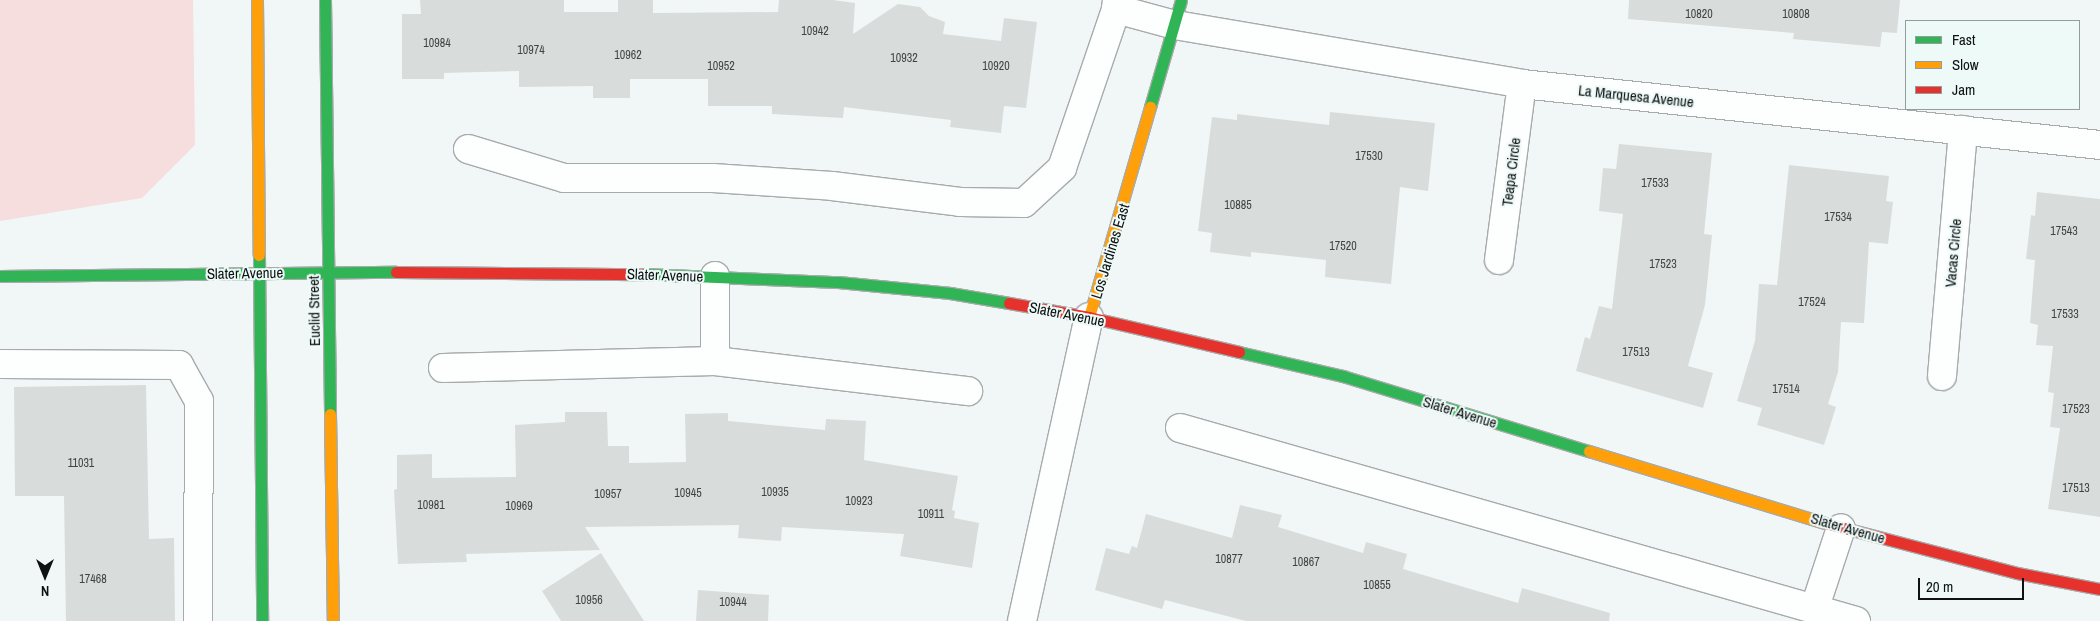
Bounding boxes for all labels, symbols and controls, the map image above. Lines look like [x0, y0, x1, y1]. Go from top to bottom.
house number: 10820 [1685, 8, 1713, 22]
house number: 10808 [1782, 8, 1810, 22]
legend [1905, 20, 2080, 110]
house number: 10942 [801, 25, 829, 39]
text: Fast [1952, 29, 1975, 50]
house number: 10984 [423, 37, 451, 51]
house number: 10974 [517, 44, 545, 58]
house number: 10962 [614, 49, 642, 63]
house number: 10932 [890, 52, 918, 66]
text: Slow [1952, 54, 1979, 75]
house number: 10952 [707, 60, 735, 74]
house number: 10920 [982, 60, 1010, 74]
text: Jam [1952, 79, 1975, 100]
street label: La Marquesa Avenue [1577, 81, 1695, 111]
street label: Teapa Circle [1498, 137, 1524, 207]
house number: 17530 [1355, 150, 1383, 164]
house number: 17533 [1641, 177, 1669, 191]
house number: 10885 [1224, 199, 1252, 213]
street label: Los Jardines East [1087, 201, 1133, 301]
house number: 17534 [1824, 211, 1852, 225]
street label: Vacas Circle [1941, 218, 1965, 288]
house number: 17543 [2050, 225, 2078, 239]
house number: 17520 [1329, 240, 1357, 254]
house number: 17523 [1649, 258, 1677, 272]
street label: Slater Avenue [206, 263, 284, 283]
street label: Slater Avenue [626, 265, 704, 285]
street label: Euclid Street [304, 276, 324, 346]
house number: 17524 [1798, 296, 1826, 310]
street label: Slater Avenue [1027, 298, 1107, 330]
house number: 17533 [2051, 308, 2079, 322]
house number: 17513 [1622, 346, 1650, 360]
house number: 17514 [1772, 383, 1800, 397]
street label: Slater Avenue [1421, 392, 1499, 432]
house number: 17523 [2062, 403, 2090, 417]
house number: 11031 [68, 457, 94, 471]
house number: 17513 [2062, 482, 2090, 496]
house number: 10935 [761, 486, 789, 500]
house number: 10945 [674, 487, 702, 501]
house number: 10957 [594, 488, 622, 502]
house number: 10923 [845, 495, 873, 509]
house number: 10981 [417, 499, 445, 513]
house number: 10969 [505, 500, 533, 514]
house number: 10911 [918, 508, 944, 522]
street label: Slater Avenue [1808, 509, 1888, 547]
north arrow [20, 551, 70, 601]
house number: 10877 [1215, 553, 1243, 567]
house number: 10867 [1292, 556, 1320, 570]
scale bar [1920, 568, 2026, 600]
house number: 17468 [79, 573, 107, 587]
text: 20 m [1926, 576, 1953, 597]
house number: 10855 [1363, 579, 1391, 593]
text: N [41, 582, 49, 600]
house number: 10956 [575, 594, 603, 608]
house number: 10944 [719, 596, 747, 610]

